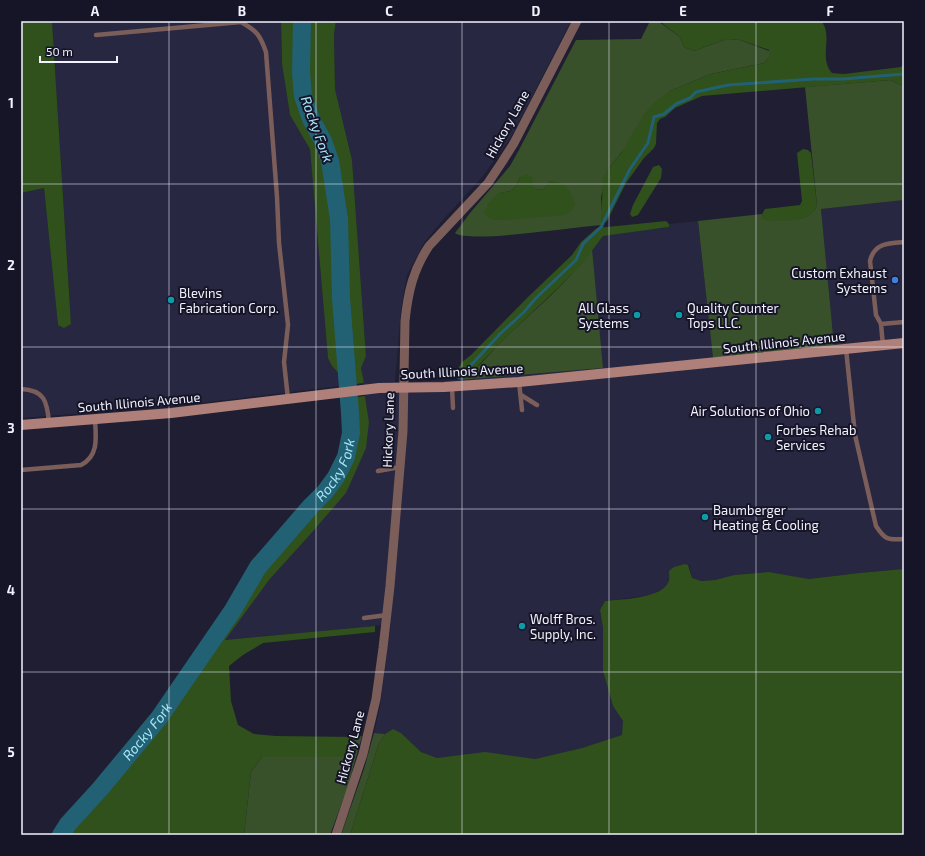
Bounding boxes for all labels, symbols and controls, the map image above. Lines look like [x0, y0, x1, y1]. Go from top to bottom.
text: A [91, 3, 100, 19]
text: B [238, 3, 246, 19]
text: C [385, 3, 393, 19]
text: D [532, 3, 541, 19]
text: E [679, 3, 687, 19]
text: F [826, 3, 834, 19]
scale bar [40, 38, 117, 64]
text: 50 m [46, 44, 73, 58]
street label: Hickory Lane [482, 87, 532, 161]
water label: Rocky Fork [298, 93, 337, 164]
text: 1 [8, 95, 14, 111]
text: 2 [7, 257, 15, 273]
place label: Custom Exhaust Systems [791, 265, 887, 296]
marker: Custom Exhaust Systems [890, 275, 900, 285]
place label: Blevins Fabrication Corp. [179, 285, 279, 316]
marker: Blevins Fabrication Corp. [166, 295, 176, 305]
place label: All Glass Systems [578, 300, 629, 331]
place label: Quality Counter Tops LLC. [687, 300, 779, 331]
marker: All Glass Systems [632, 310, 642, 320]
marker: Quality Counter Tops LLC. [674, 310, 684, 320]
street label: South Illinois Avenue [722, 328, 846, 356]
street label: South Illinois Avenue [400, 360, 524, 382]
street label: South Illinois Avenue [77, 389, 201, 415]
street label: Hickory Lane [379, 392, 397, 468]
place label: Air Solutions of Ohio [690, 403, 810, 419]
marker: Air Solutions of Ohio [813, 406, 823, 416]
text: 3 [7, 420, 15, 436]
place label: Forbes Rehab Services [776, 422, 856, 453]
marker: Forbes Rehab Services [763, 432, 773, 442]
water label: Rocky Fork [312, 437, 358, 505]
place label: Baumberger Heating & Cooling [713, 502, 819, 533]
marker: Baumberger Heating & Cooling [700, 512, 710, 522]
text: 4 [7, 582, 15, 598]
place label: Wolff Bros. Supply, Inc. [530, 611, 596, 642]
marker: Wolff Bros. Supply, Inc. [517, 621, 527, 631]
water label: Rocky Fork [119, 699, 175, 763]
street label: Hickory Lane [333, 709, 367, 785]
text: 5 [7, 744, 15, 760]

